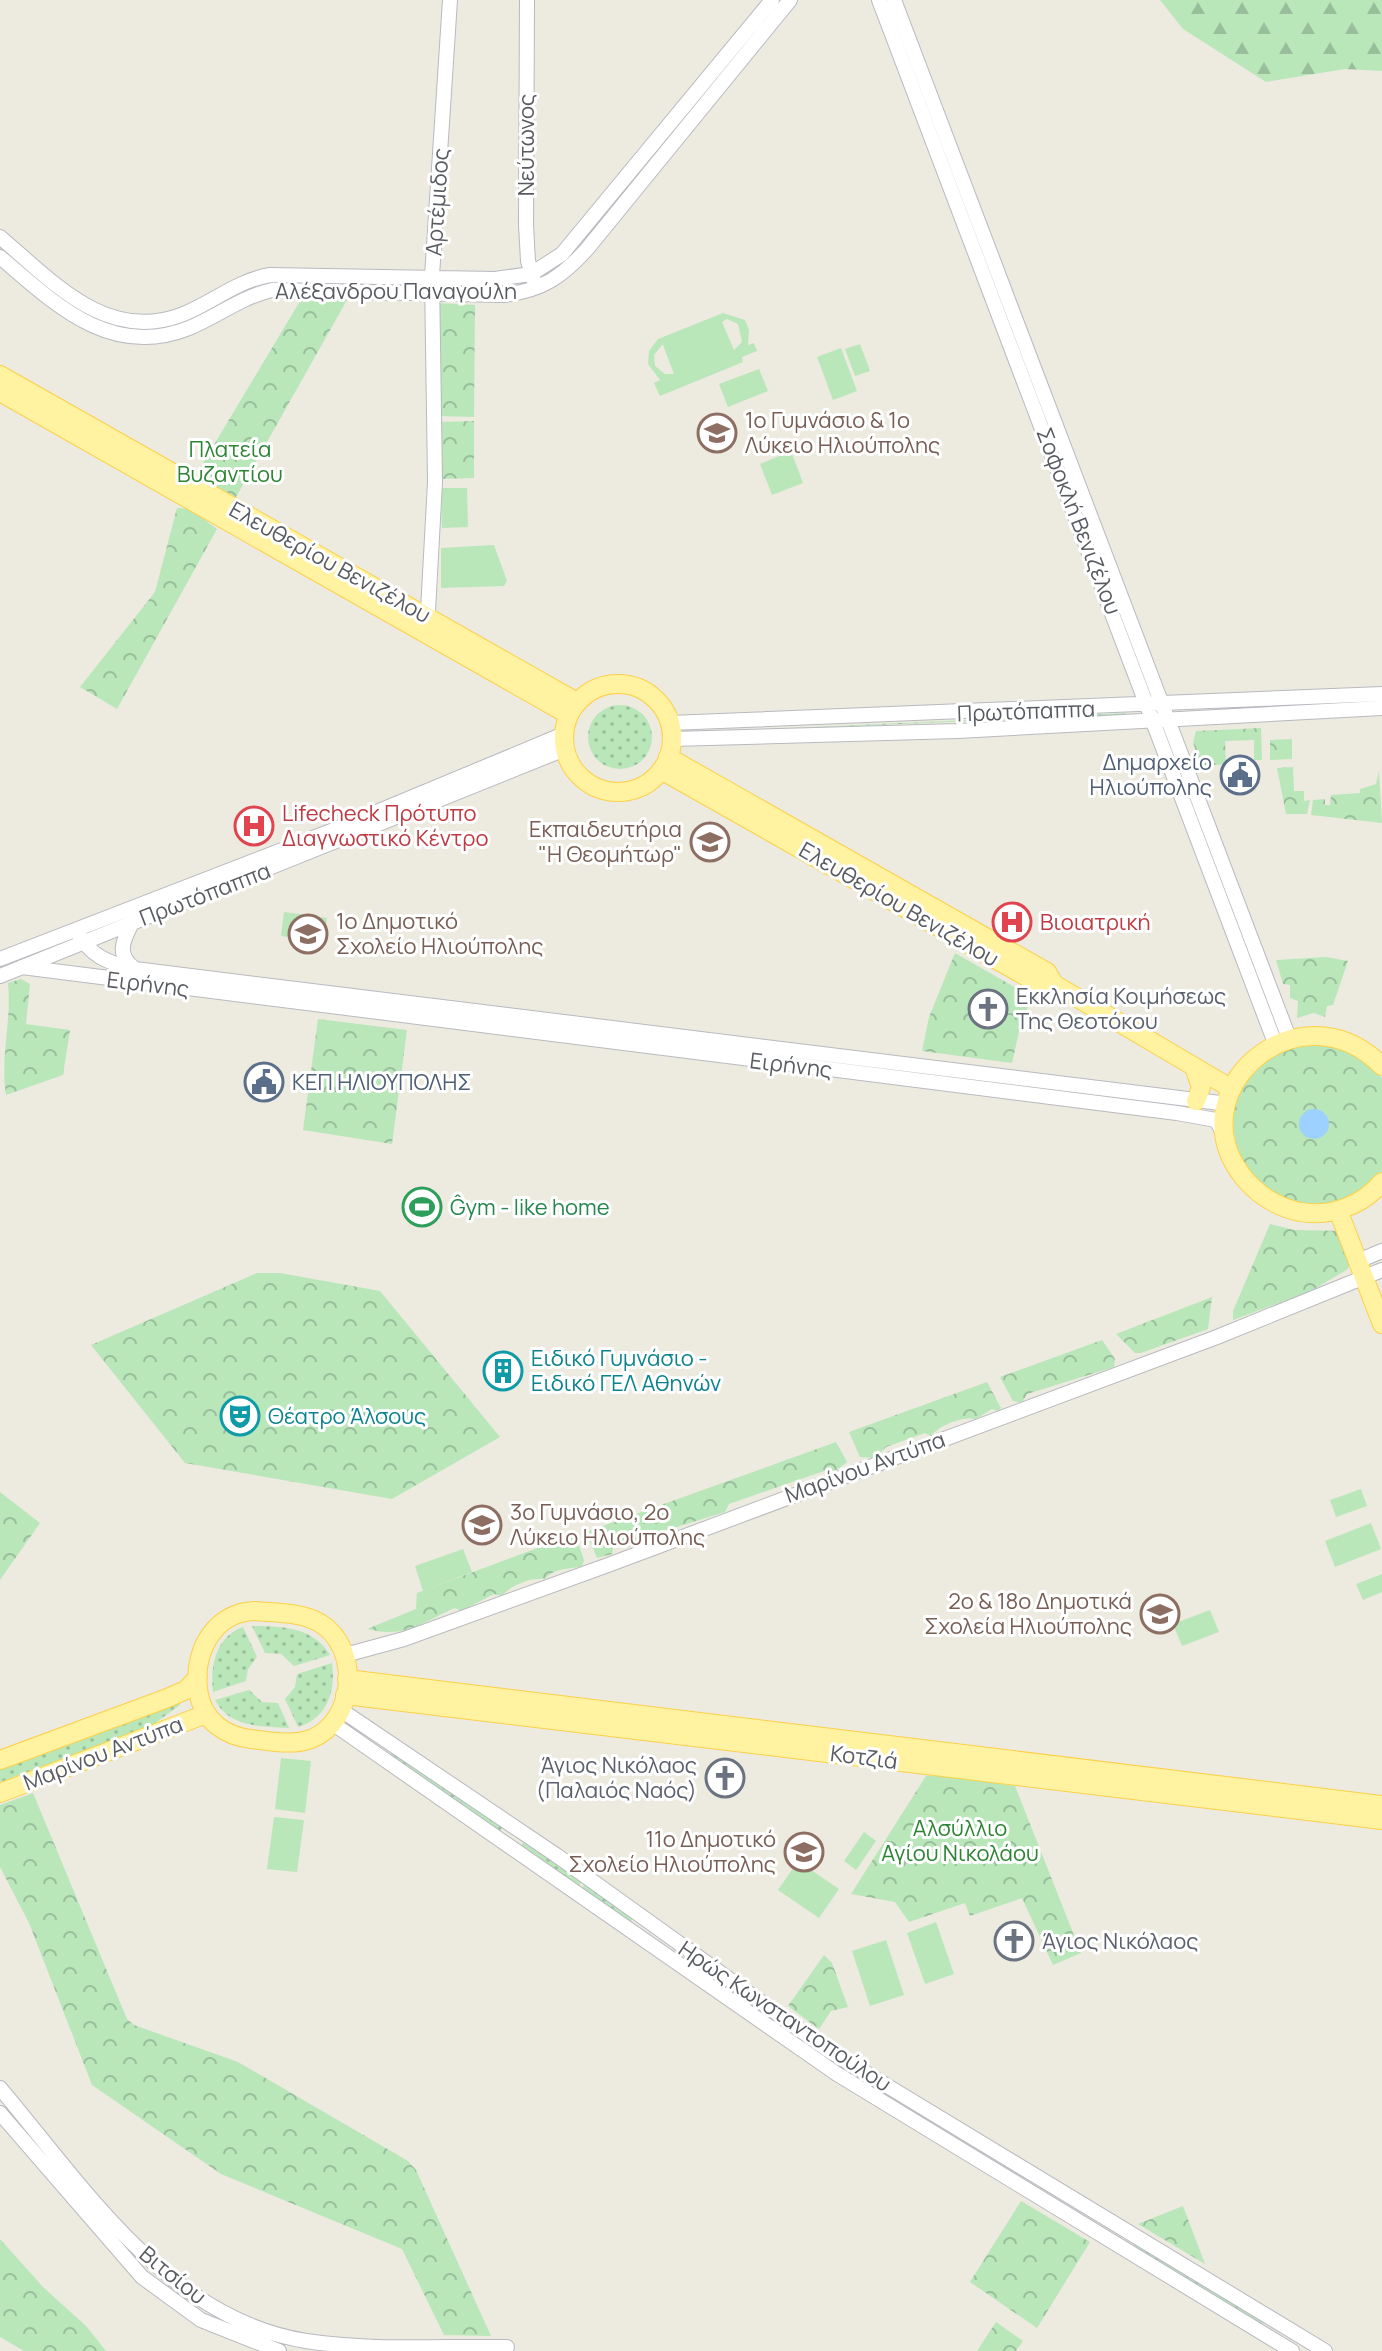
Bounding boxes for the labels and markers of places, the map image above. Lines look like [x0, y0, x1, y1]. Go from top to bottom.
place label: 1ο Γυμνάσιο & 1ο Λύκειο Ηλιούπολης [745, 405, 940, 460]
school or university icon: 1ο Γυμνάσιο & 1ο Λύκειο Ηλιούπολης [696, 412, 738, 454]
place label: Δημαρχείο Ηλιούπολης [1089, 747, 1212, 802]
public building icon: Δημαρχείο Ηλιούπολης [1219, 754, 1261, 796]
place label: Lifecheck Πρότυπο Διαγνωστικό Κέντρο [282, 798, 488, 853]
hospital icon: Lifecheck Πρότυπο Διαγνωστικό Κέντρο [233, 805, 275, 847]
place label: Εκπαιδευτήρια "Η Θεομήτωρ" [529, 814, 682, 869]
school or university icon: Εκπαιδευτήρια "Η Θεομήτωρ" [689, 821, 731, 863]
hospital icon: Βιοιατρική [991, 901, 1033, 943]
place label: 1ο Δημοτικό Σχολείο Ηλιούπολης [336, 906, 543, 961]
place label: Βιοιατρική [1040, 907, 1151, 937]
school or university icon: 1ο Δημοτικό Σχολείο Ηλιούπολης [287, 913, 329, 955]
place label: Εκκλησία Κοιμήσεως Της Θεοτόκου [1016, 981, 1226, 1036]
church icon: Εκκλησία Κοιμήσεως Της Θεοτόκου [967, 988, 1009, 1030]
public building icon: ΚΕΠ ΗΛΙΟΥΠΟΛΗΣ [243, 1061, 285, 1103]
place label: ΚΕΠ ΗΛΙΟΥΠΟΛΗΣ [292, 1067, 472, 1097]
sports icon: Ĝym - like home [401, 1186, 443, 1228]
place label: Ĝym - like home [450, 1192, 610, 1222]
place label: Ειδικό Γυμνάσιο - Ειδικό ΓΕΛ Αθηνών [531, 1343, 721, 1398]
building icon: Ειδικό Γυμνάσιο - Ειδικό ΓΕΛ Αθηνών [482, 1350, 524, 1392]
theatre icon: Θέατρο Άλσους [219, 1395, 261, 1437]
place label: Θέατρο Άλσους [268, 1401, 426, 1431]
place label: 3ο Γυμνάσιο, 2ο Λύκειο Ηλιούπολης [510, 1497, 705, 1552]
school or university icon: 3ο Γυμνάσιο, 2ο Λύκειο Ηλιούπολης [461, 1504, 503, 1546]
place label: 2ο & 18ο Δημοτικά Σχολεία Ηλιούπολης [924, 1586, 1132, 1641]
school or university icon: 2ο & 18ο Δημοτικά Σχολεία Ηλιούπολης [1139, 1593, 1181, 1635]
place label: Άγιος Νικόλαος (Παλαιός Ναός) [536, 1750, 697, 1805]
church icon: Άγιος Νικόλαος (Παλαιός Ναός) [704, 1757, 746, 1799]
place label: 11ο Δημοτικό Σχολείο Ηλιούπολης [569, 1824, 776, 1879]
school or university icon: 11ο Δημοτικό Σχολείο Ηλιούπολης [783, 1831, 825, 1873]
church icon: Άγιος Νικόλαος [993, 1920, 1035, 1962]
place label: Άγιος Νικόλαος [1042, 1926, 1198, 1956]

